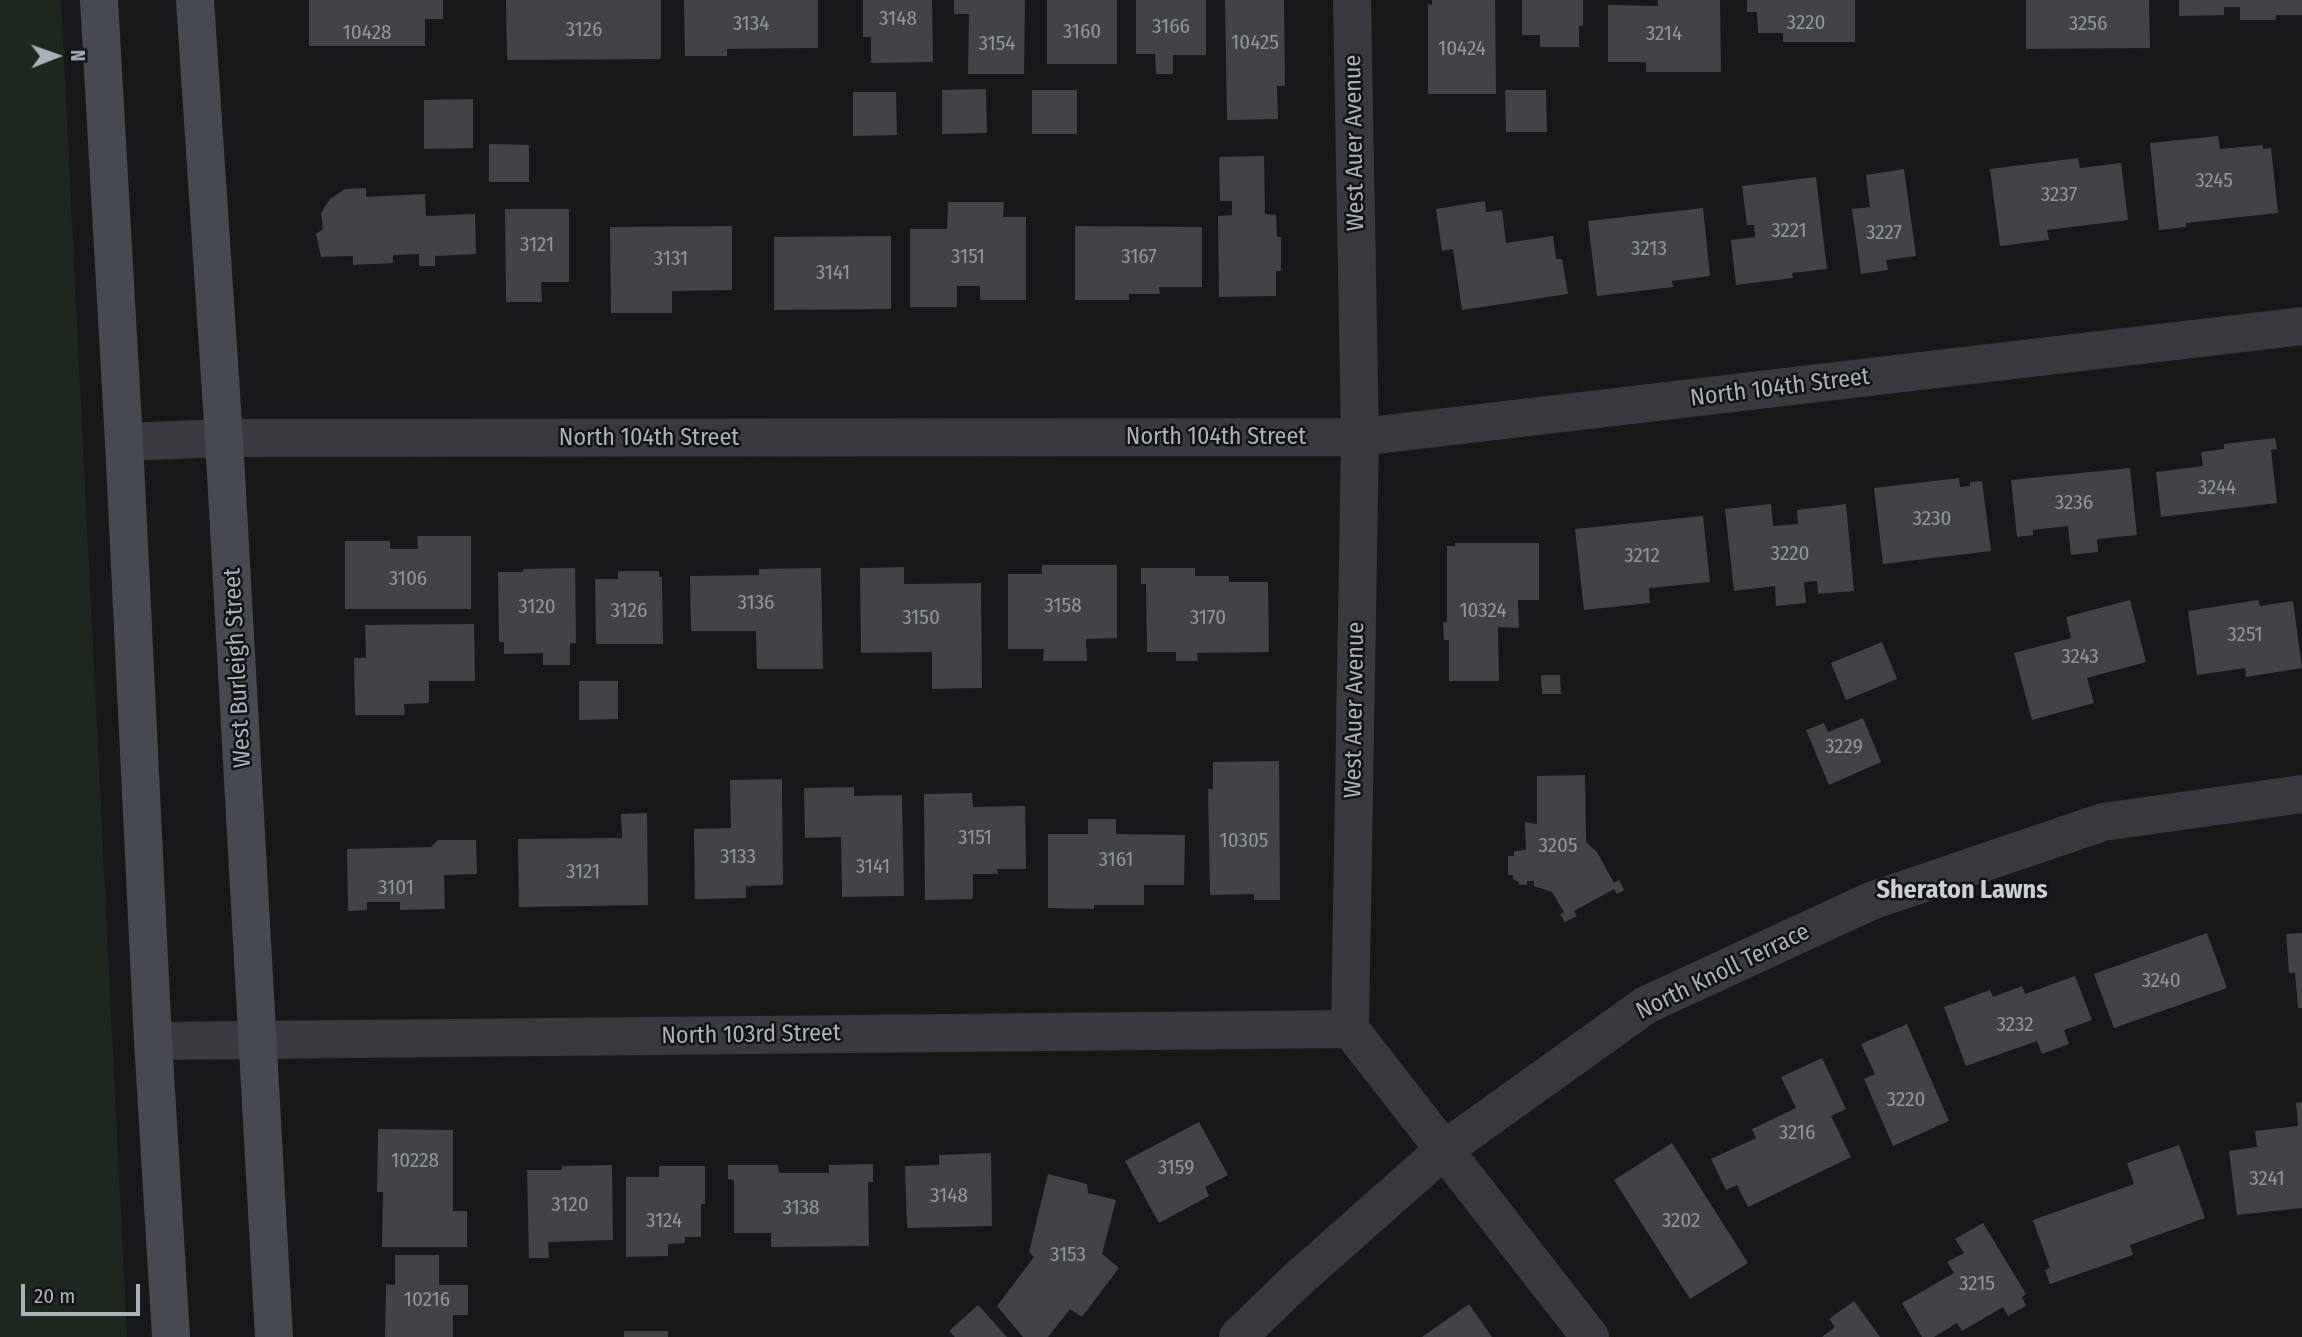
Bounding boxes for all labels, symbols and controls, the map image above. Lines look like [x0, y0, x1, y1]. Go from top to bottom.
house number: 3148 [879, 6, 917, 32]
house number: 3220 [1787, 10, 1825, 36]
house number: 3134 [733, 11, 769, 37]
house number: 3256 [2069, 11, 2107, 37]
house number: 3166 [1152, 14, 1190, 40]
house number: 3126 [566, 17, 602, 43]
house number: 3160 [1063, 19, 1101, 45]
house number: 10428 [343, 20, 391, 46]
north arrow [21, 21, 91, 91]
house number: 3214 [1646, 21, 1682, 47]
house number: 10425 [1231, 30, 1279, 56]
house number: 3154 [979, 31, 1015, 57]
house number: 10424 [1438, 36, 1486, 62]
text: N [66, 50, 89, 62]
street label: West Auer Avenue [1339, 55, 1371, 231]
house number: 3245 [2195, 168, 2233, 194]
house number: 3237 [2041, 182, 2077, 208]
house number: 3221 [1771, 218, 1807, 244]
house number: 3227 [1866, 220, 1902, 246]
house number: 3121 [520, 232, 554, 258]
house number: 3213 [1631, 236, 1667, 262]
house number: 3151 [951, 244, 985, 270]
house number: 3167 [1121, 244, 1157, 270]
house number: 3131 [654, 246, 688, 272]
house number: 3141 [816, 260, 850, 286]
street label: North 104th Street [1689, 363, 1871, 413]
street label: North 104th Street [1126, 423, 1306, 451]
street label: North 104th Street [559, 424, 739, 452]
house number: 3244 [2198, 475, 2236, 501]
house number: 3236 [2055, 490, 2093, 516]
house number: 3230 [1913, 506, 1951, 532]
house number: 3220 [1771, 541, 1809, 567]
house number: 3212 [1624, 543, 1660, 569]
house number: 3106 [389, 566, 427, 592]
street label: West Burleigh Street [218, 567, 258, 769]
house number: 3136 [737, 590, 775, 616]
house number: 3158 [1044, 593, 1082, 619]
house number: 3120 [518, 594, 556, 620]
house number: 3126 [611, 598, 647, 624]
house number: 10324 [1459, 598, 1507, 624]
house number: 3150 [902, 605, 940, 631]
house number: 3170 [1190, 605, 1226, 631]
street label: West Auer Avenue [1339, 622, 1371, 798]
house number: 3251 [2227, 622, 2263, 648]
house number: 3243 [2061, 644, 2099, 670]
house number: 3229 [1825, 734, 1863, 760]
house number: 3151 [958, 825, 992, 851]
house number: 10305 [1220, 828, 1268, 854]
house number: 3205 [1538, 833, 1578, 859]
house number: 3133 [720, 844, 756, 870]
house number: 3161 [1099, 847, 1133, 873]
house number: 3141 [856, 854, 890, 880]
house number: 3121 [566, 859, 600, 885]
house number: 3101 [378, 875, 414, 901]
district label: Sheraton Lawns [1876, 875, 2048, 907]
street label: North Knoll Terrace [1632, 918, 1814, 1026]
house number: 3240 [2141, 968, 2181, 994]
house number: 3232 [1996, 1012, 2034, 1038]
street label: North 103rd Street [661, 1019, 841, 1051]
house number: 3220 [1887, 1087, 1925, 1113]
house number: 3216 [1779, 1120, 1815, 1146]
house number: 10228 [391, 1148, 439, 1174]
house number: 3159 [1158, 1155, 1194, 1181]
house number: 3241 [2249, 1166, 2285, 1192]
house number: 3148 [930, 1183, 968, 1209]
house number: 3120 [551, 1192, 589, 1218]
house number: 3138 [782, 1195, 820, 1221]
house number: 3124 [646, 1208, 682, 1234]
house number: 3202 [1662, 1208, 1700, 1234]
house number: 3153 [1050, 1242, 1086, 1268]
scale bar [24, 1270, 144, 1314]
house number: 3215 [1959, 1271, 1995, 1297]
text: 20 m [34, 1283, 75, 1309]
house number: 10216 [404, 1287, 450, 1313]

